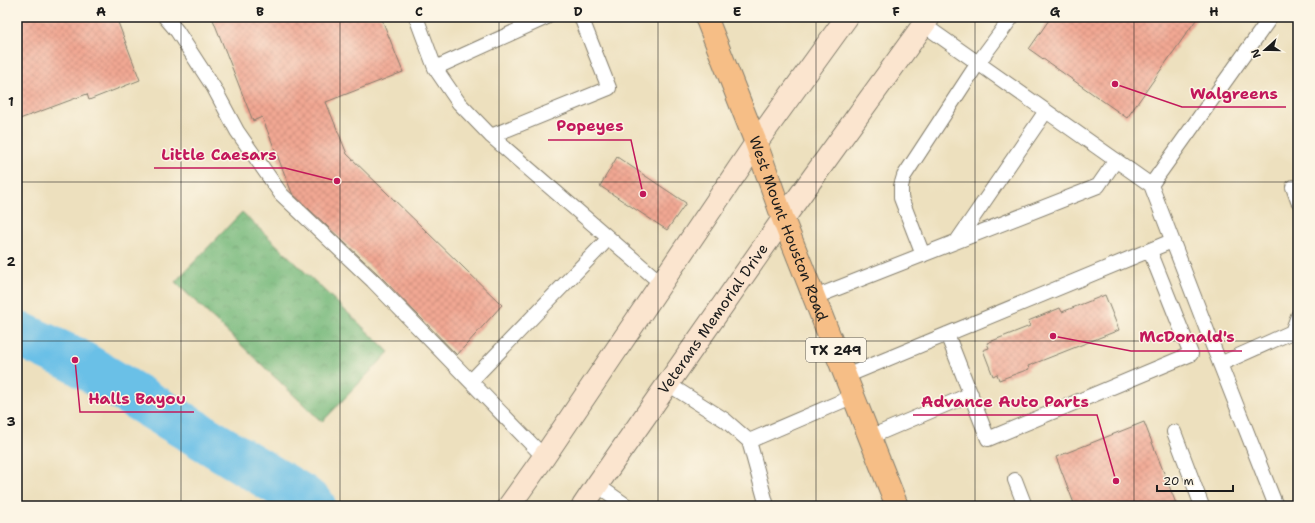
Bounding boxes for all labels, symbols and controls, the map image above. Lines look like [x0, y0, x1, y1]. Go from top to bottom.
text: A [96, 3, 106, 20]
text: B [256, 3, 264, 20]
text: C [415, 3, 423, 20]
text: D [573, 3, 583, 20]
text: E [733, 3, 742, 20]
text: F [892, 3, 900, 20]
text: G [1050, 3, 1061, 20]
text: H [1209, 3, 1219, 20]
north arrow [1245, 30, 1285, 70]
text: N [1247, 46, 1265, 60]
callout: Walgreens [1182, 79, 1286, 107]
text: Walgreens [1190, 83, 1278, 104]
text: 1 [8, 93, 14, 110]
callout: Popeyes [548, 112, 631, 140]
text: Popeyes [556, 115, 624, 136]
street label: West Mount Houston Road [744, 133, 833, 324]
callout: Little Caesars [154, 140, 285, 168]
text: Little Caesars [161, 144, 277, 165]
street label: Veterans Memorial Drive [654, 240, 773, 398]
text: 2 [6, 253, 16, 270]
callout: McDonald's [1131, 323, 1242, 351]
text: McDonald's [1139, 326, 1235, 347]
road number: TX 249 [806, 338, 866, 362]
callout: Halls Bayou [80, 384, 194, 412]
callout: Advance Auto Parts [913, 387, 1097, 415]
text: Halls Bayou [88, 388, 186, 409]
text: Advance Auto Parts [921, 391, 1089, 412]
text: 3 [6, 413, 16, 430]
scale bar [1157, 467, 1233, 493]
text: 20 m [1163, 473, 1194, 489]

